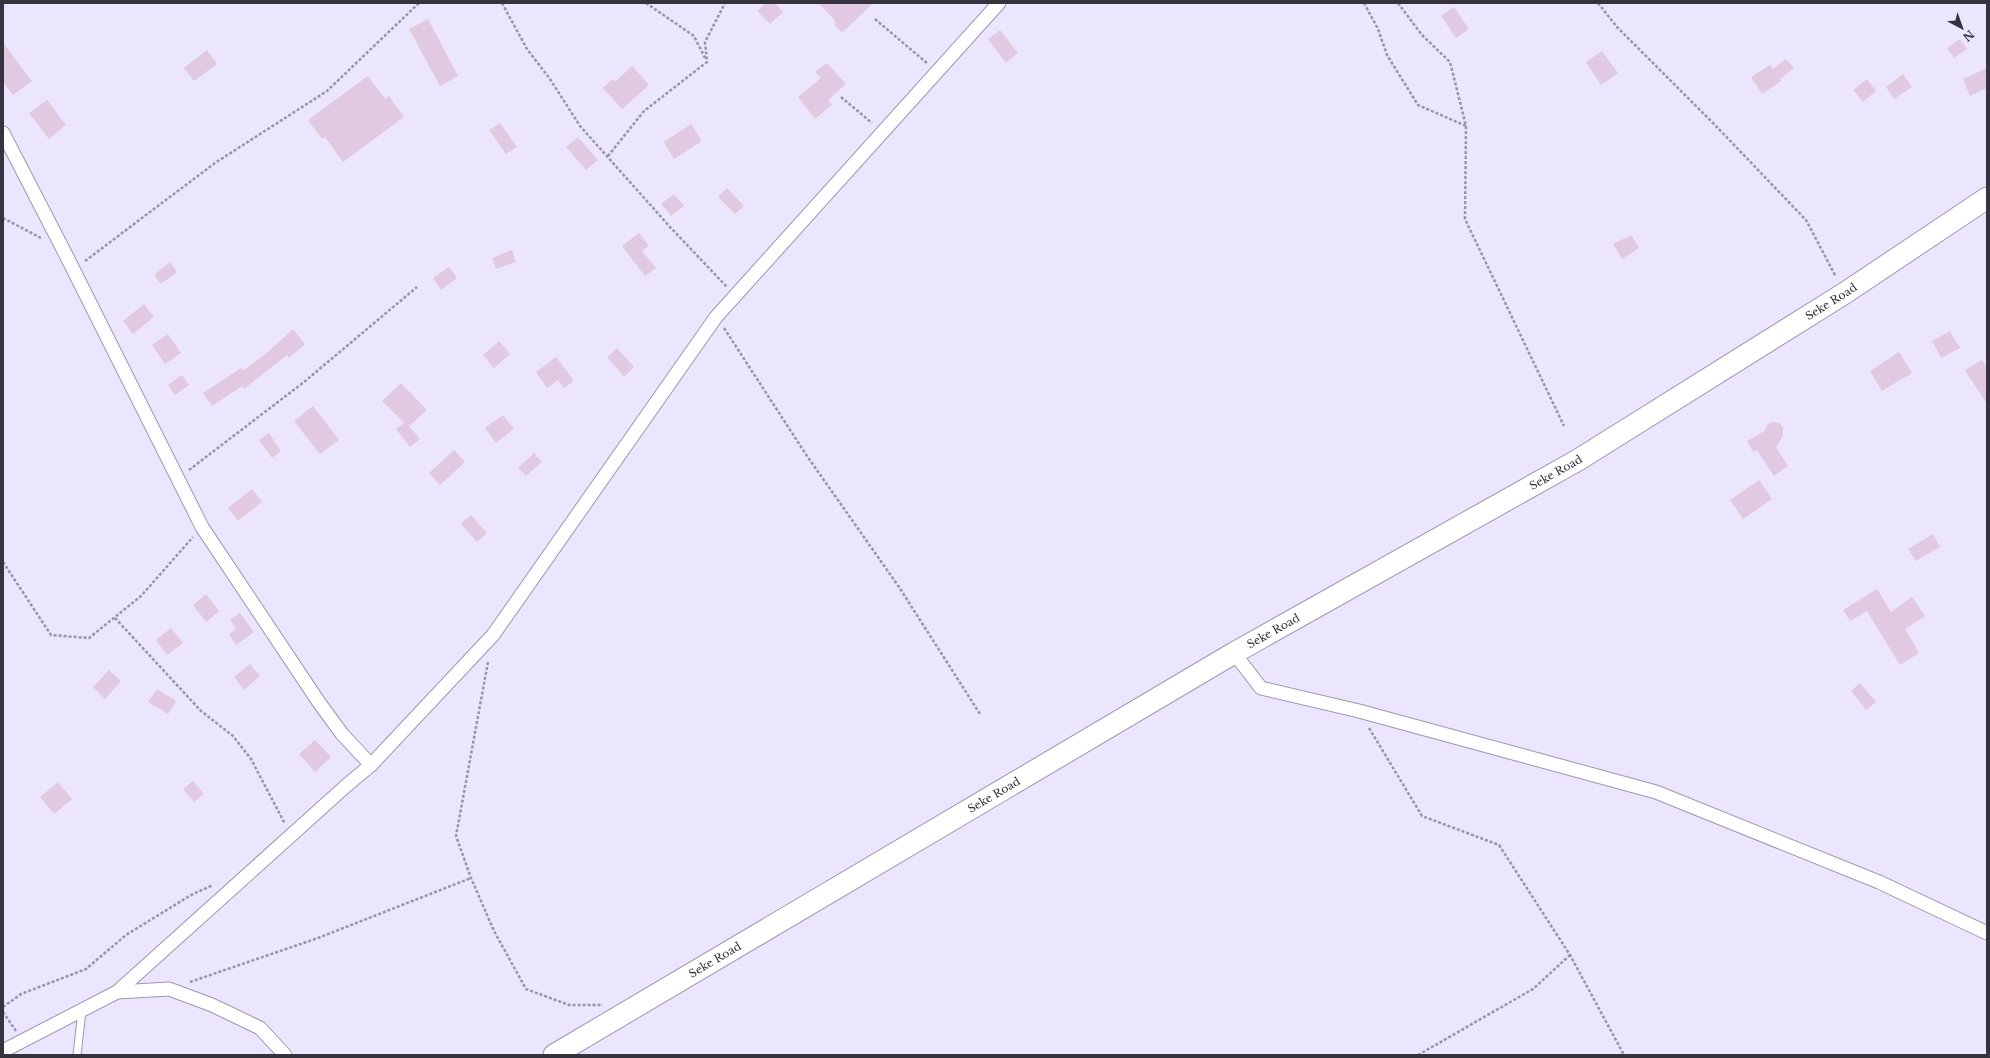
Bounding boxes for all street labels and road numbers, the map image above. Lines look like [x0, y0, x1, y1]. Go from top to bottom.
street label: Seke Road [1803, 280, 1860, 323]
street label: Seke Road [1527, 452, 1586, 493]
street label: Seke Road [1244, 610, 1303, 651]
street label: Seke Road [965, 774, 1023, 816]
street label: Seke Road [686, 939, 744, 981]

